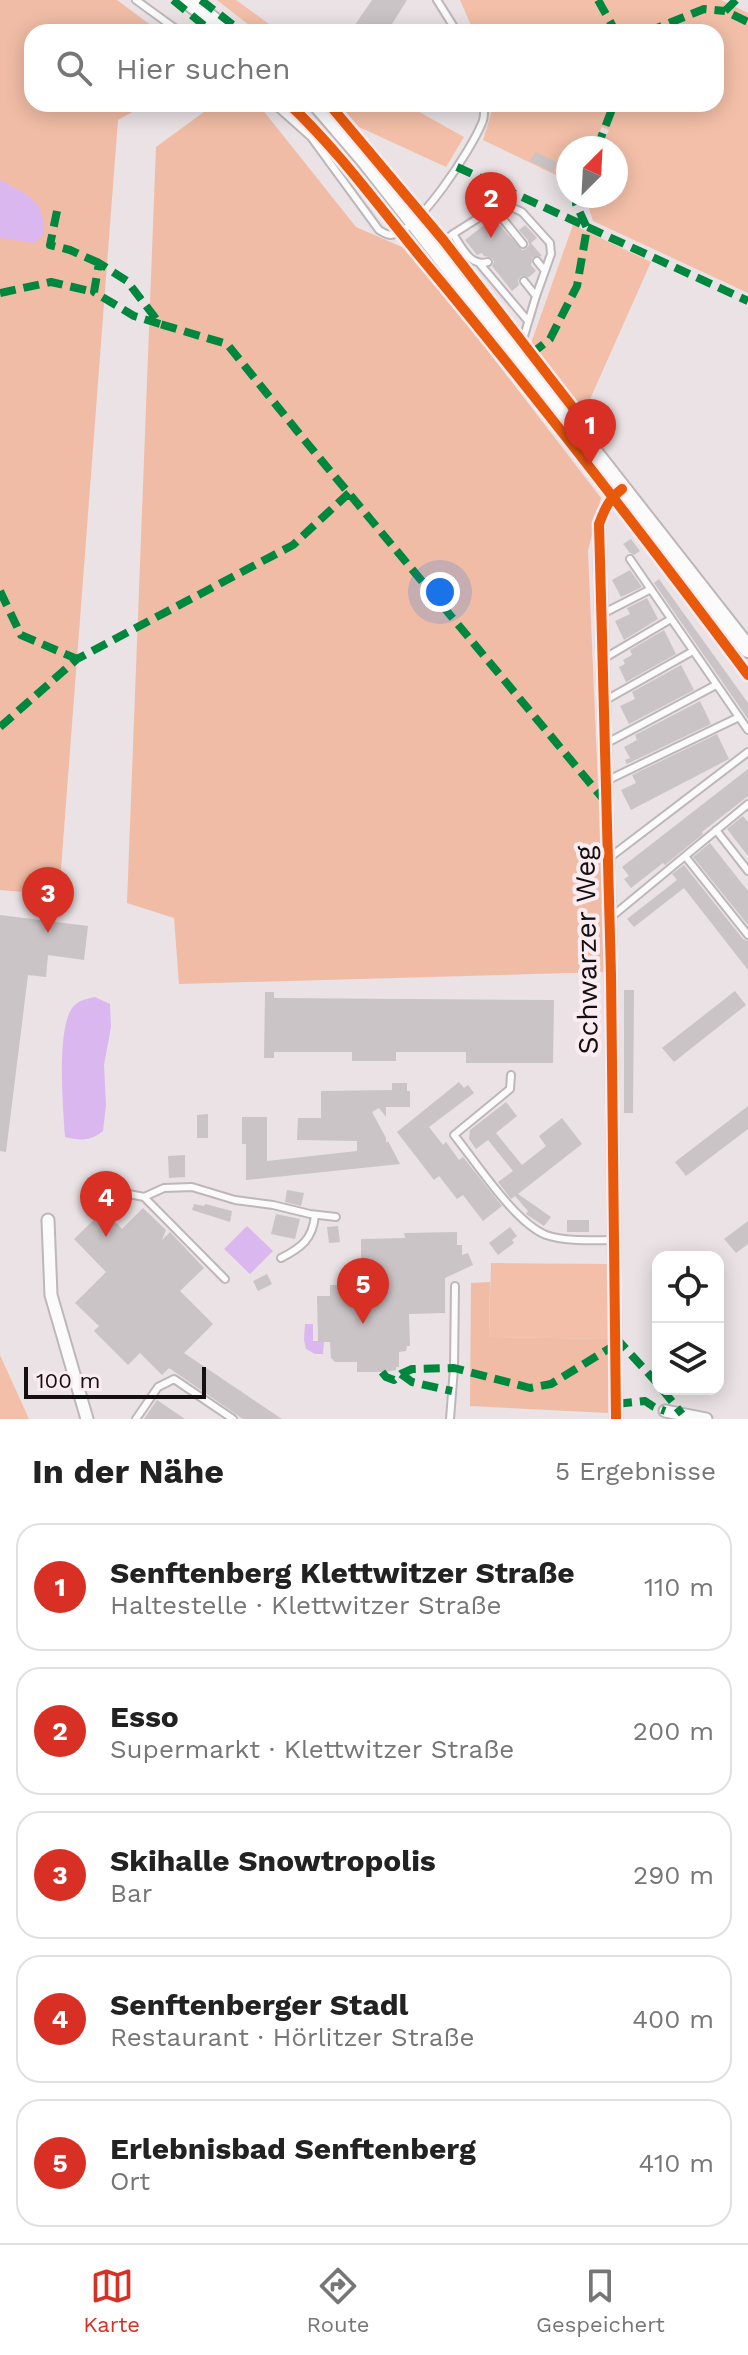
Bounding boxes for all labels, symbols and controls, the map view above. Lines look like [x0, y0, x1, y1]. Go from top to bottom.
search box [24, 24, 724, 112]
icon: search [52, 46, 96, 90]
text: Hier suchen [116, 51, 291, 86]
north arrow [556, 136, 628, 208]
pin: 2 [465, 172, 517, 238]
pin: 1 [564, 399, 616, 465]
your location [420, 572, 460, 612]
street label: Schwarzer Weg [568, 845, 605, 1055]
pin: 3 [22, 867, 74, 933]
pin: 4 [80, 1171, 132, 1237]
map controls [652, 1251, 724, 1395]
button: locate [652, 1251, 724, 1323]
pin: 5 [337, 1258, 389, 1324]
button: layers [652, 1323, 724, 1395]
scale bar [24, 1363, 206, 1399]
text: 100 m [36, 1368, 100, 1393]
text: In der Nähe [32, 1451, 224, 1491]
text: 5 Ergebnisse [555, 1456, 716, 1486]
text: Senftenberg Klettwitzer Straße [110, 1555, 575, 1590]
text: 1 [54, 1572, 66, 1602]
text: 110 m [644, 1572, 714, 1602]
text: Haltestelle · Klettwitzer Straße [110, 1590, 502, 1620]
text: Esso [110, 1699, 179, 1734]
text: 2 [52, 1716, 68, 1746]
text: 200 m [633, 1716, 714, 1746]
text: Supermarkt · Klettwitzer Straße [110, 1734, 514, 1764]
text: Skihalle Snowtropolis [110, 1843, 436, 1878]
text: 3 [52, 1860, 68, 1890]
text: 290 m [633, 1860, 714, 1890]
text: Bar [110, 1878, 152, 1908]
text: Senftenberger Stadl [110, 1987, 408, 2022]
text: 4 [52, 2004, 68, 2034]
text: 400 m [632, 2004, 714, 2034]
text: Restaurant · Hörlitzer Straße [110, 2022, 475, 2052]
text: Erlebnisbad Senftenberg [110, 2131, 476, 2166]
text: 5 [52, 2148, 68, 2178]
text: 410 m [639, 2148, 714, 2178]
text: Ort [110, 2166, 150, 2196]
tab: Karte [83, 2264, 140, 2337]
tab: Route [307, 2264, 370, 2337]
tab: Gespeichert [536, 2264, 665, 2337]

